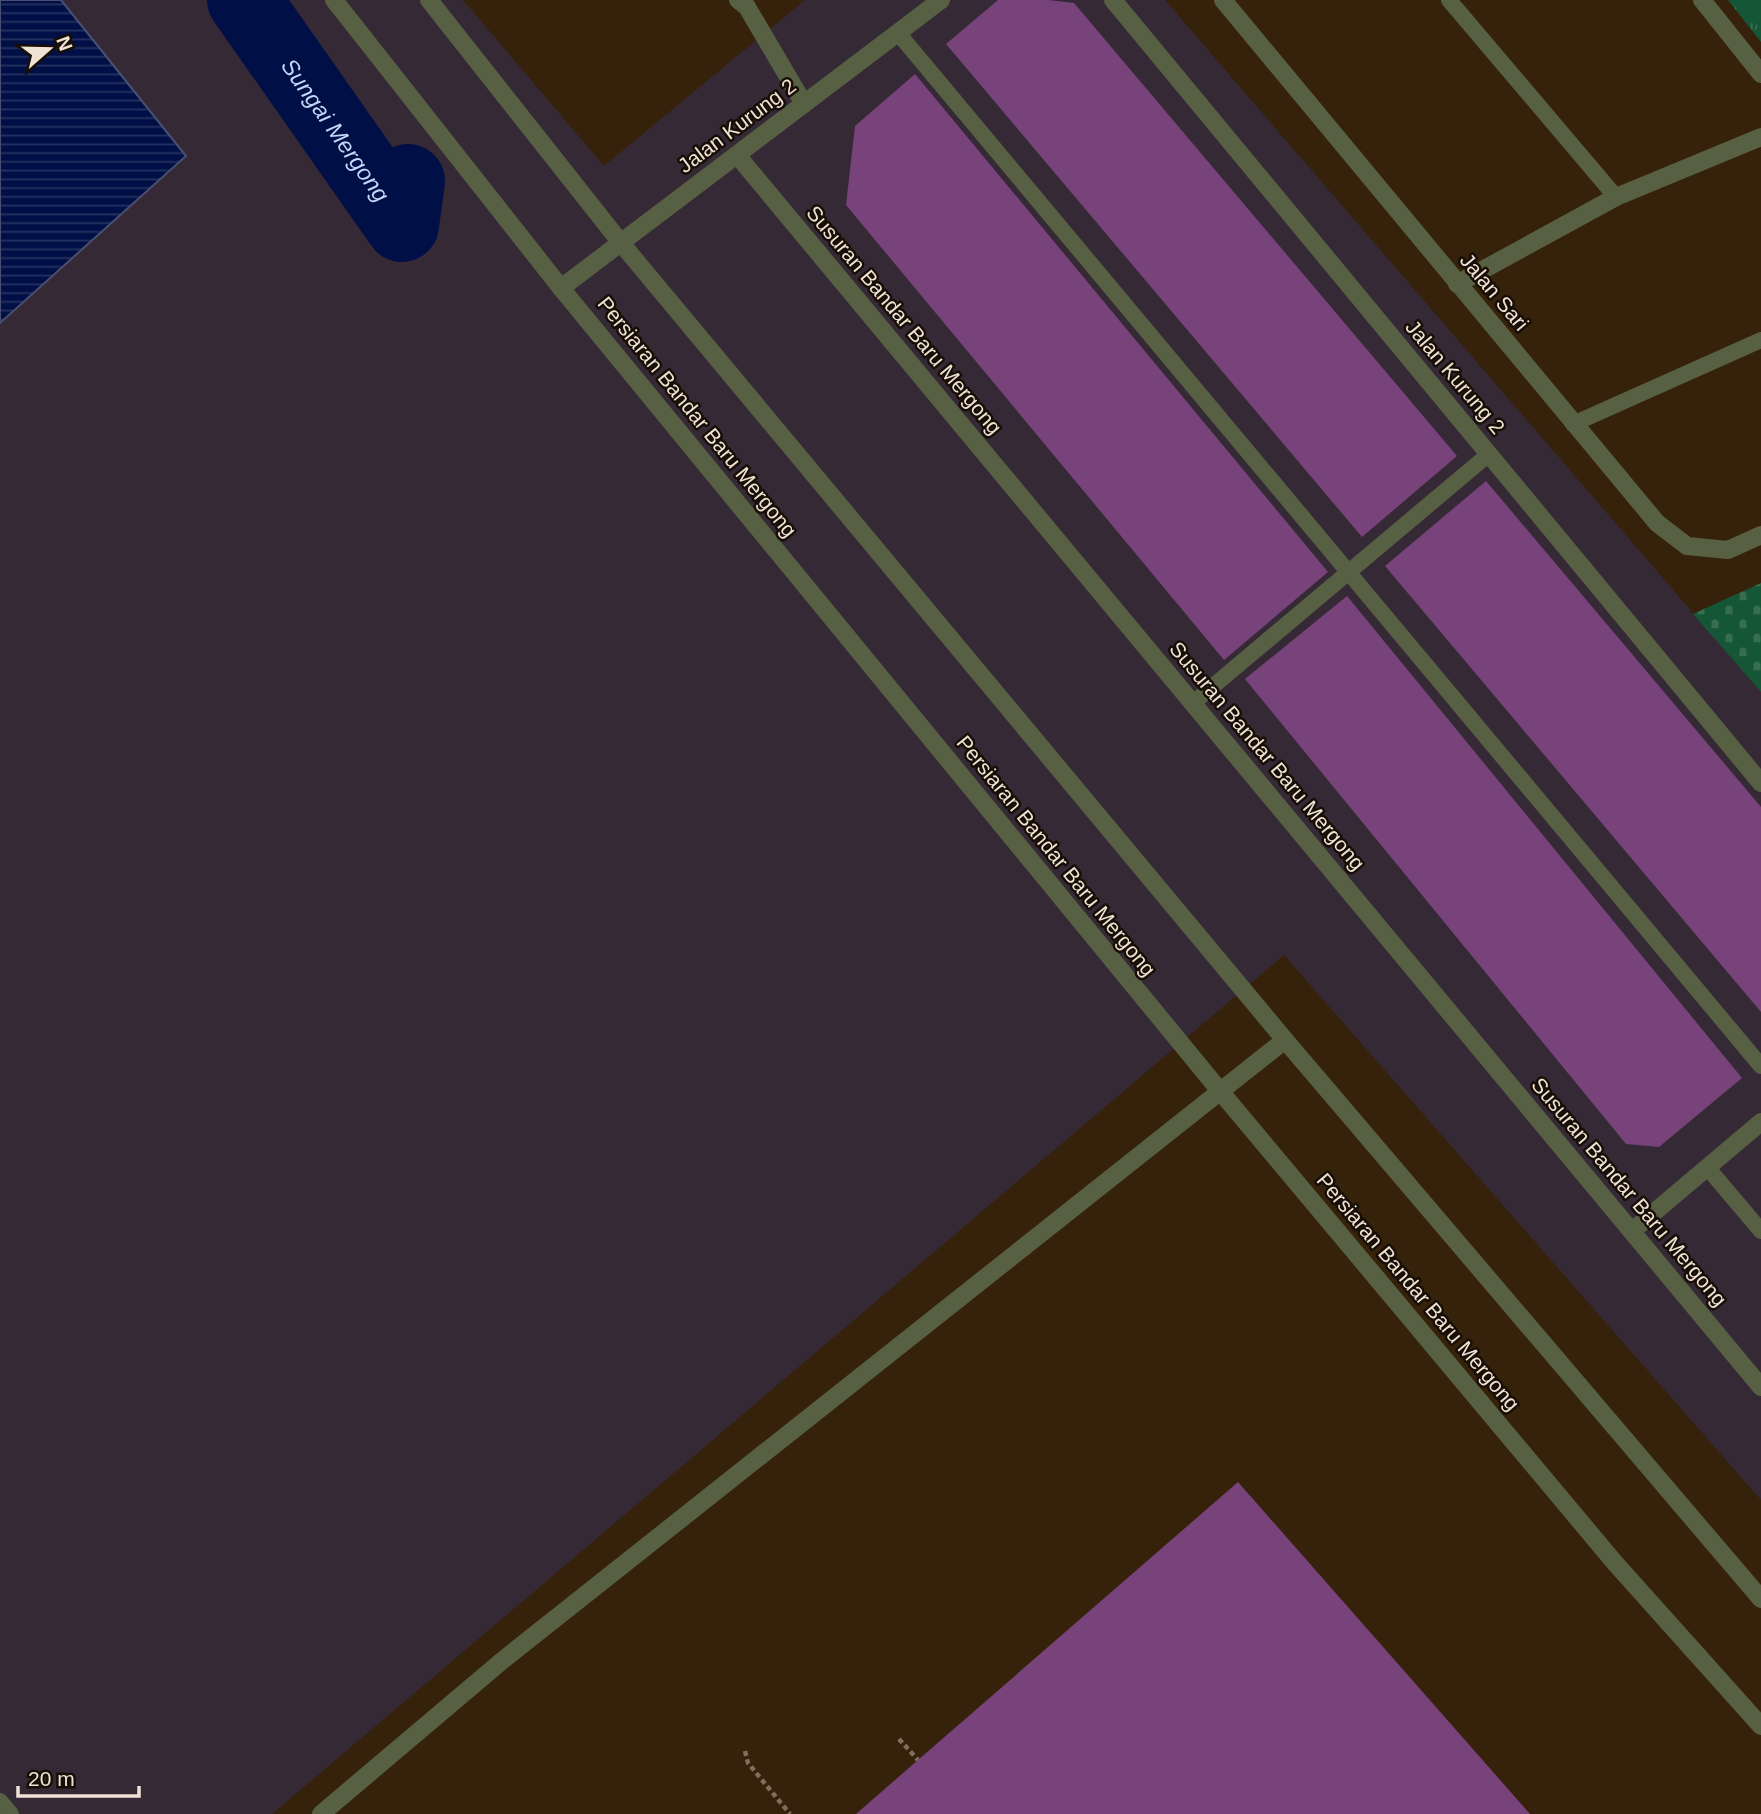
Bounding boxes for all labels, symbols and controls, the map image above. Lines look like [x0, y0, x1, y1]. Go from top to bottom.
north arrow [14, 14, 84, 84]
text: N [52, 33, 77, 53]
water label: Sungai Mergong [276, 54, 395, 207]
street label: Jalan Kurung 2 [673, 74, 800, 177]
street label: Susuran Bandar Baru Mergong [802, 201, 1007, 438]
street label: Jalan Sari [1456, 249, 1533, 335]
street label: Persiaran Bandar Baru Mergong [593, 292, 801, 541]
street label: Jalan Kurung 2 [1401, 315, 1510, 438]
street label: Susuran Bandar Baru Mergong [1165, 637, 1370, 874]
street label: Persiaran Bandar Baru Mergong [952, 731, 1160, 980]
street label: Susuran Bandar Baru Mergong [1527, 1073, 1732, 1310]
street label: Persiaran Bandar Baru Mergong [1312, 1168, 1524, 1415]
scale bar [18, 1755, 138, 1799]
text: 20 m [28, 1767, 75, 1790]

